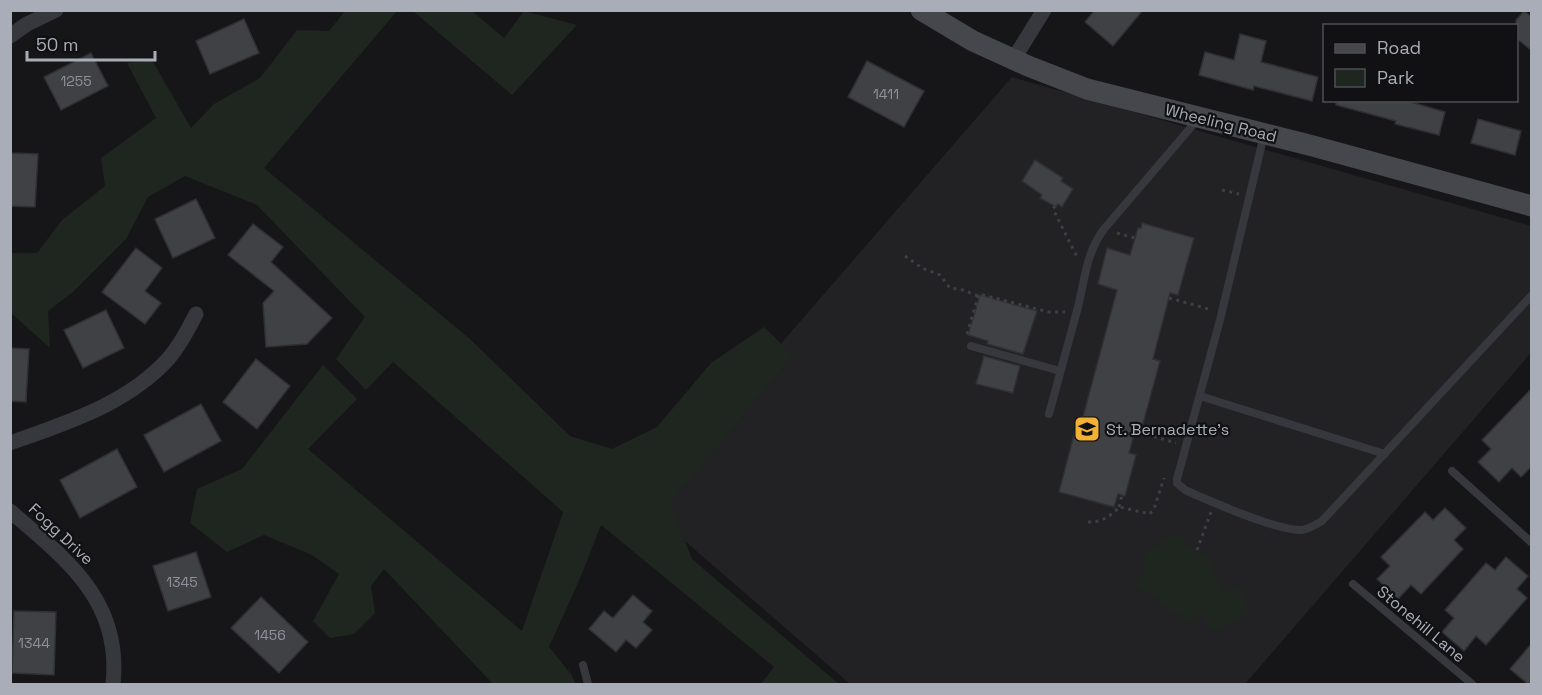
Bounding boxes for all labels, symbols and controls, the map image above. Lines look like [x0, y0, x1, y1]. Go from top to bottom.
scale bar [27, 24, 154, 62]
legend [1323, 24, 1518, 102]
text: 50 m [36, 33, 78, 56]
text: Road [1377, 36, 1421, 59]
text: Park [1377, 66, 1415, 89]
house number: 1255 [60, 72, 92, 90]
house number: 1411 [873, 85, 899, 103]
street label: Wheeling Road [1163, 99, 1279, 147]
school or university icon: St. Bernadette's [1072, 414, 1102, 444]
place label: St. Bernadette's [1106, 419, 1229, 440]
street label: Fogg Drive [24, 499, 98, 569]
house number: 1345 [166, 573, 198, 591]
street label: Stonehill Lane [1373, 581, 1469, 667]
house number: 1456 [254, 626, 286, 644]
house number: 1344 [18, 634, 50, 652]

